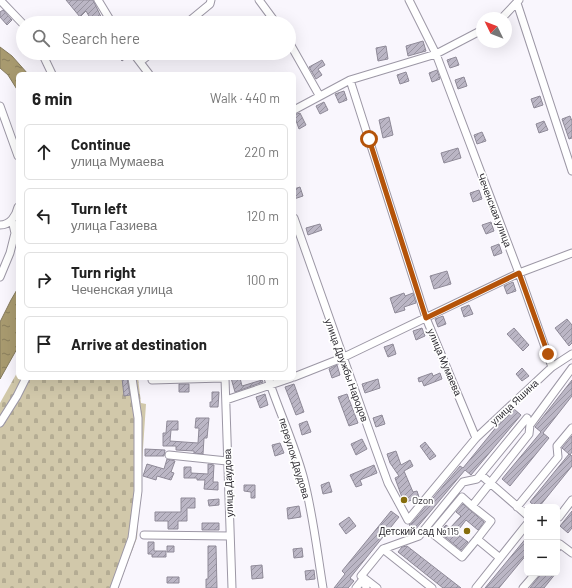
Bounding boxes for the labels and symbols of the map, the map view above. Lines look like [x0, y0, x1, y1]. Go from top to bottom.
north arrow [476, 12, 512, 48]
route start [360, 130, 378, 148]
street label: Чеченская улица [475, 171, 515, 249]
street label: улица Дружбы Народов [323, 317, 371, 423]
street label: улица Мумаева [425, 327, 465, 398]
route end [539, 345, 557, 363]
street label: улица Яшина [487, 376, 541, 427]
street label: переулок Даудова [277, 416, 313, 500]
street label: улица Даудова [221, 448, 235, 517]
place label: Ozon [412, 494, 434, 506]
marker: Ozon [399, 495, 409, 505]
place label: Детский сад №115 [379, 525, 459, 537]
marker: Детский сад №115 [462, 526, 472, 536]

